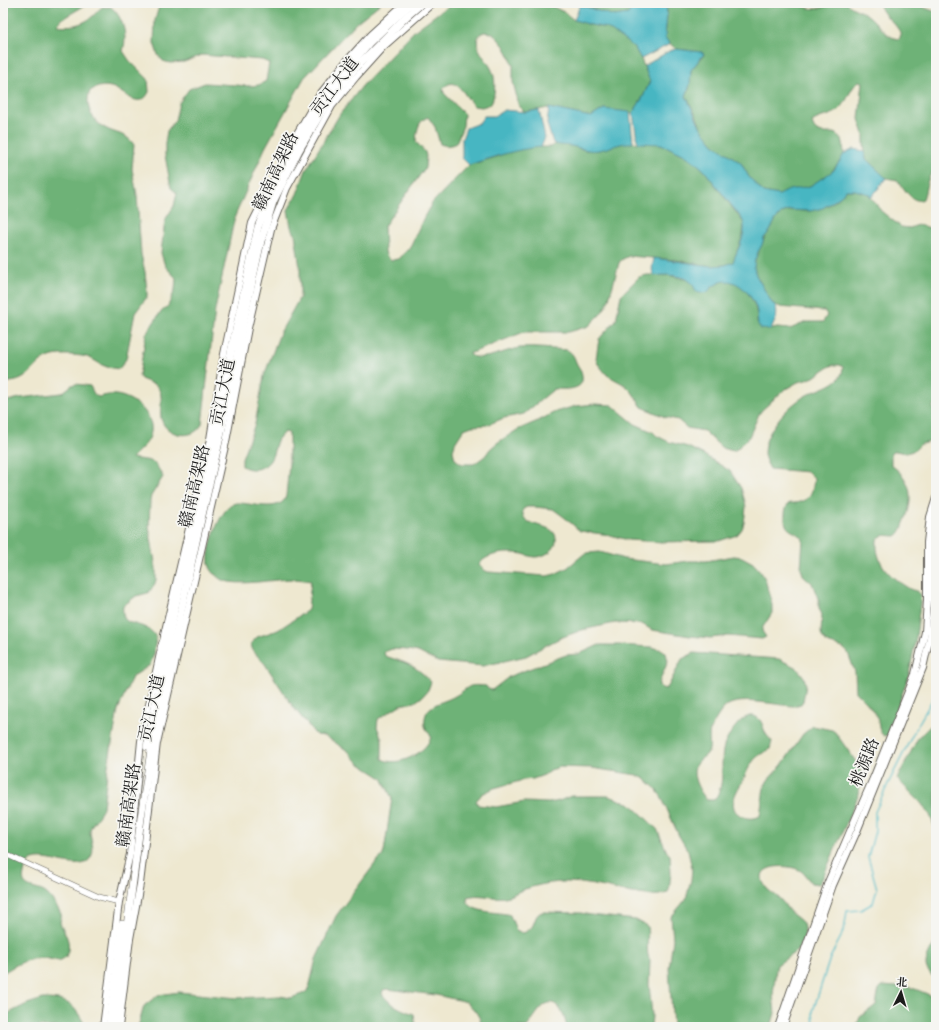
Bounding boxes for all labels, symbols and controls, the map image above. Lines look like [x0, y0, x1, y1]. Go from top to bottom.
street label: 贡江大道 [306, 53, 363, 120]
street label: 赣南高架路 [248, 128, 303, 214]
street label: 贡江大道 [206, 357, 239, 427]
street label: 赣南高架路 [175, 442, 214, 530]
street label: 贡江大道 [134, 673, 169, 744]
street label: 桃源路 [845, 735, 884, 790]
street label: 赣南高架路 [112, 762, 145, 849]
north arrow [881, 972, 921, 1012]
text: 北 [896, 976, 908, 989]

